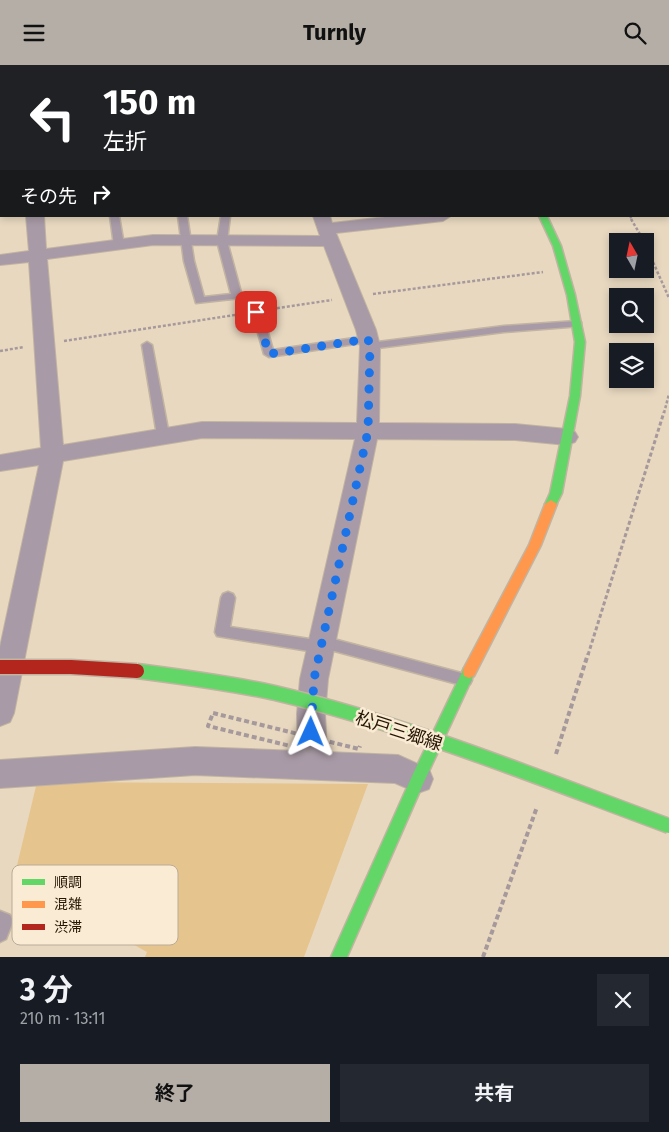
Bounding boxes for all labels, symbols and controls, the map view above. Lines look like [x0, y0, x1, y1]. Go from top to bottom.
icon: menu [20, 19, 48, 47]
text: Turnly [303, 19, 366, 46]
icon: search [621, 19, 649, 47]
text: 150 m [103, 81, 196, 123]
icon: left [20, 85, 85, 150]
text: 左折 [103, 128, 147, 155]
icon: right [87, 180, 115, 208]
text: その先 [20, 185, 77, 208]
north arrow [609, 233, 654, 277]
map controls [609, 233, 654, 388]
button: search [609, 288, 654, 333]
pin [235, 291, 277, 333]
icon: arrive [242, 298, 270, 326]
button: layers [609, 343, 654, 388]
position arrow [284, 705, 336, 757]
street label: 松戸三郷線 [353, 707, 445, 755]
legend [12, 865, 178, 945]
text: 順調 [54, 874, 82, 891]
text: 混雑 [54, 896, 82, 913]
text: 渋滞 [54, 919, 82, 936]
text: 3 分 [20, 972, 73, 1008]
button: close [597, 974, 649, 1026]
text: 210 m · 13:11 [20, 1009, 105, 1028]
button: 終了 [20, 1064, 330, 1122]
button: 共有 [340, 1064, 649, 1122]

